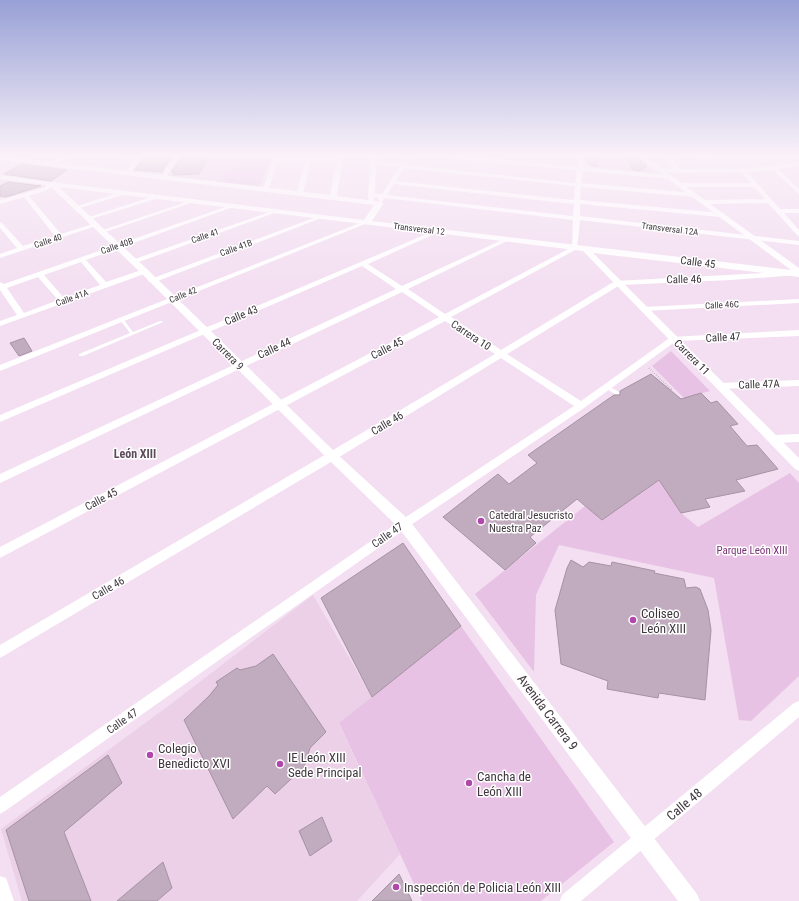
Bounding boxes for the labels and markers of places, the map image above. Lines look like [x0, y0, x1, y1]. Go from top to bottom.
place label: Catedral Jesucristo Nuestra Paz [489, 509, 574, 535]
marker: Catedral Jesucristo Nuestra Paz [476, 516, 486, 526]
place label: Coliseo León XIII [641, 606, 686, 636]
marker: Coliseo León XIII [628, 615, 638, 625]
place label: Colegio Benedicto XVI [158, 741, 230, 771]
marker: Colegio Benedicto XVI [145, 750, 155, 760]
place label: IE León XIII Sede Principal [288, 750, 361, 780]
marker: IE León XIII Sede Principal [275, 759, 285, 769]
place label: Cancha de León XIII [477, 769, 531, 799]
marker: Cancha de León XIII [464, 778, 474, 788]
place label: Inspección de Policia León XIII [404, 880, 561, 895]
marker: Inspección de Policia León XIII [391, 882, 401, 892]

